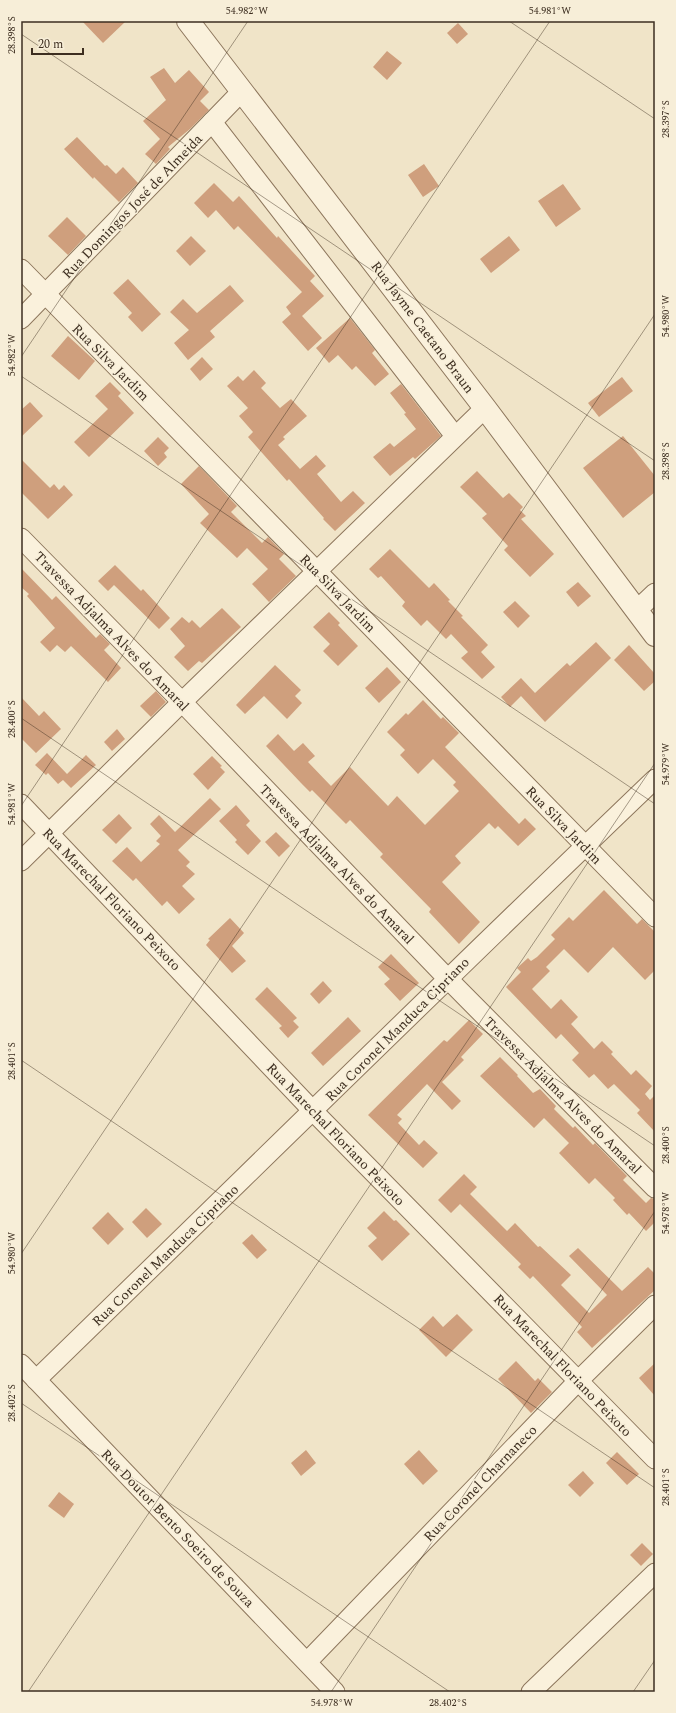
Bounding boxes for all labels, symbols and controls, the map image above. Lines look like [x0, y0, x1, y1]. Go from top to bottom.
text: 54.982°W [226, 3, 268, 19]
text: 54.981°W [529, 3, 571, 19]
text: 28.398°S [4, 16, 20, 54]
scale bar [32, 30, 83, 56]
text: 20 m [38, 35, 63, 54]
text: 28.397°S [658, 100, 674, 138]
street label: Rua Domingos José de Almeida [57, 129, 208, 284]
street label: Rua Jayme Caetano Braun [366, 257, 479, 398]
text: 54.980°W [658, 295, 674, 337]
street label: Rua Silva Jardim [67, 319, 154, 406]
text: 54.982°W [4, 334, 20, 376]
text: 28.398°S [658, 442, 674, 480]
street label: Travessa Adjalma Alves do Amaral [29, 547, 194, 716]
street label: Rua Silva Jardim [295, 549, 381, 637]
text: 28.400°S [4, 700, 20, 738]
text: 54.979°W [658, 743, 674, 785]
street label: Travessa Adjalma Alves do Amaral [254, 780, 419, 949]
street label: Rua Silva Jardim [521, 781, 607, 869]
text: 54.981°W [4, 783, 20, 825]
street label: Rua Marechal Floriano Peixoto [37, 823, 186, 976]
street label: Rua Coronel Manduca Cipriano [320, 952, 474, 1106]
street label: Travessa Adjalma Alves do Amaral [479, 1012, 646, 1179]
text: 28.401°S [4, 1042, 20, 1080]
street label: Rua Marechal Floriano Peixoto [261, 1058, 410, 1211]
text: 28.400°S [658, 1126, 674, 1164]
street label: Rua Coronel Manduca Cipriano [87, 1179, 243, 1331]
text: 54.978°W [658, 1192, 674, 1234]
text: 54.980°W [4, 1232, 20, 1274]
street label: Rua Marechal Floriano Peixoto [488, 1289, 637, 1442]
text: 28.402°S [4, 1384, 20, 1422]
street label: Rua Coronel Charnaneco [419, 1420, 542, 1547]
street label: Rua Doutor Bento Soeiro de Souza [96, 1444, 259, 1613]
text: 28.401°S [658, 1468, 674, 1506]
text: 54.978°W [311, 1695, 353, 1711]
text: 28.402°S [429, 1695, 467, 1711]

